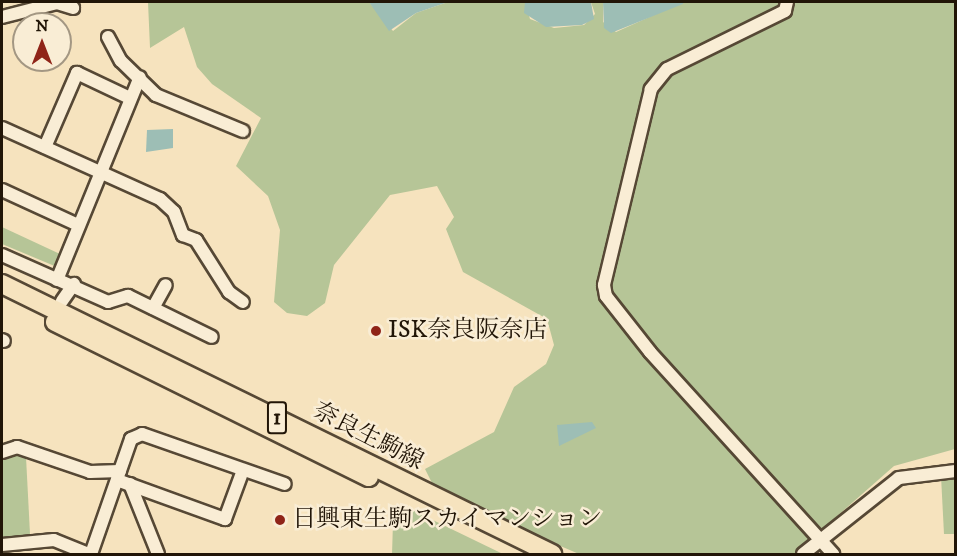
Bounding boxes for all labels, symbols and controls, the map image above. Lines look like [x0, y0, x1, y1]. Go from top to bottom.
north arrow [12, 12, 72, 72]
text: N [35, 16, 49, 36]
place label: ISK奈良阪奈店 [388, 317, 547, 345]
marker: ISK奈良阪奈店 [369, 324, 383, 338]
street label: 奈良生駒線 [308, 397, 428, 477]
road number: 1 [266, 399, 288, 437]
place label: 日興東生駒スカイマンション [292, 506, 604, 534]
marker: 日興東生駒スカイマンション [273, 513, 287, 527]

